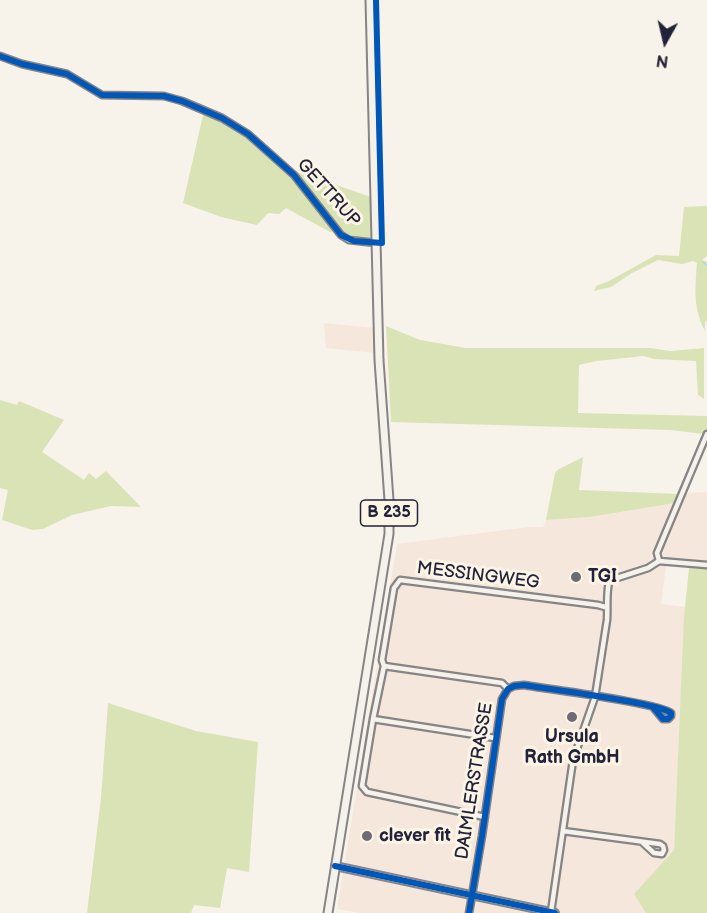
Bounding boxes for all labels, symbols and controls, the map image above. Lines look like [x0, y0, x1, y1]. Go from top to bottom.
north arrow [635, 12, 695, 72]
text: N [655, 50, 670, 71]
street label: GETTRUP [292, 154, 364, 232]
road number: B 235 [360, 500, 418, 526]
street label: MESSINGWEG [415, 558, 541, 594]
place label: TGI [588, 566, 617, 588]
marker: TGI [569, 570, 583, 584]
street label: DAIMLERSTRASSE [452, 701, 498, 861]
marker: Ursula Rath GmbH [565, 710, 579, 724]
place label: Ursula Rath GmbH [524, 726, 620, 768]
place label: clever fit [379, 825, 451, 847]
marker: clever fit [360, 829, 374, 843]

